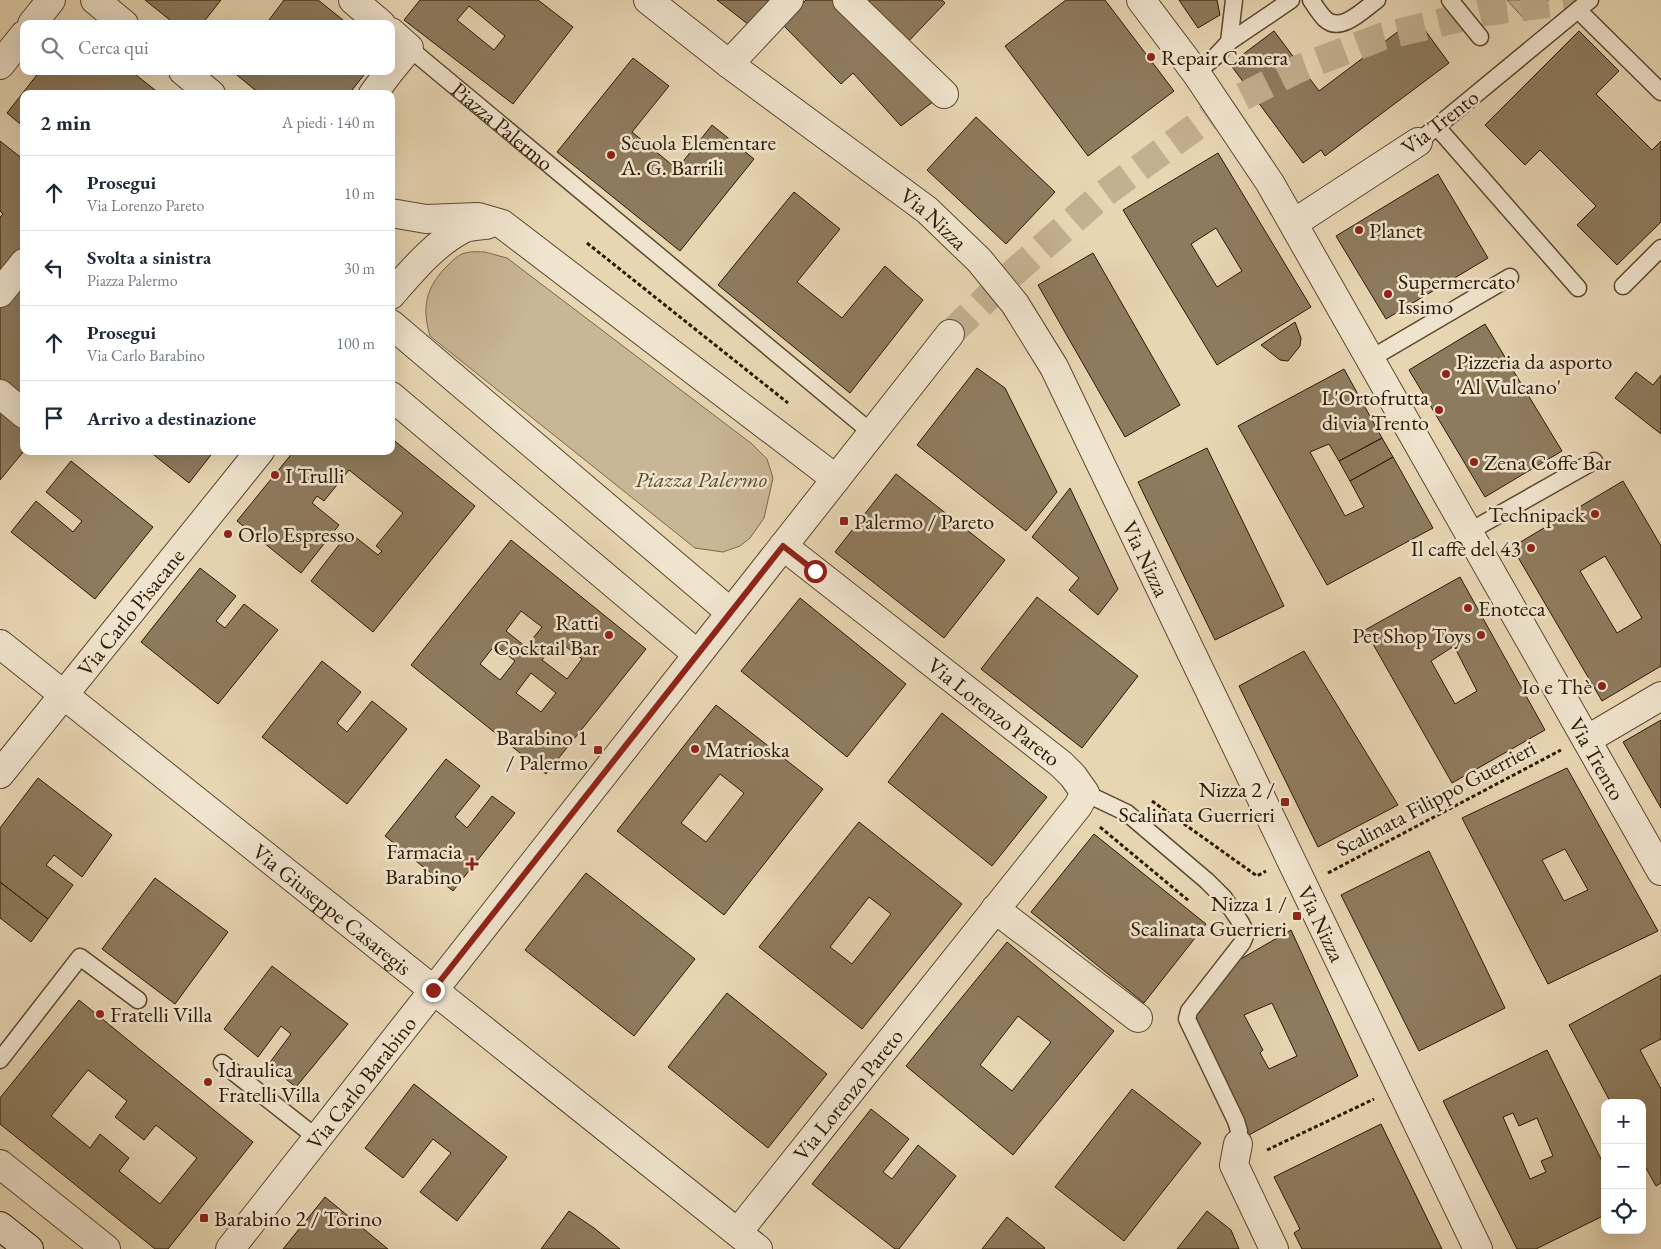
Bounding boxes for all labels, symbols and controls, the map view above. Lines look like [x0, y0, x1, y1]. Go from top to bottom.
search box [20, 20, 395, 75]
icon: search [38, 34, 66, 62]
text: Cerca qui [78, 35, 149, 60]
place label: Repair Camera [1161, 43, 1289, 72]
marker: Repair Camera [1145, 51, 1157, 63]
street label: Piazza Palermo [446, 75, 560, 177]
street label: Via Trento [1395, 83, 1485, 161]
text: 2 min [40, 109, 91, 136]
text: A piedi · 140 m [282, 112, 375, 133]
place label: Scuola Elementare A. G. Barrili [620, 128, 776, 182]
marker: Scuola Elementare A. G. Barrili [605, 149, 617, 161]
text: Prosegui [87, 170, 156, 195]
icon: ahead [40, 179, 68, 207]
street label: Via Nizza [894, 181, 974, 256]
text: 10 m [344, 183, 375, 204]
text: Via Lorenzo Pareto [87, 195, 204, 216]
place label: Planet [1369, 216, 1422, 245]
marker: Planet [1353, 224, 1365, 236]
text: Svolta a sinistra [87, 245, 211, 270]
icon: left [40, 254, 68, 282]
text: 30 m [344, 258, 375, 279]
place label: Supermercato Issimo [1398, 267, 1516, 321]
text: Piazza Palermo [87, 270, 178, 291]
marker: Supermercato Issimo [1382, 288, 1394, 300]
text: Prosegui [87, 320, 156, 345]
icon: ahead [40, 329, 68, 357]
text: 100 m [336, 333, 375, 354]
text: Via Carlo Barabino [87, 345, 205, 366]
place label: Pizzeria da asporto 'Al Vulcano' [1456, 347, 1612, 401]
marker: Pizzeria da asporto 'Al Vulcano' [1440, 368, 1452, 380]
place label: L'Ortofrutta di via Trento [1321, 383, 1429, 437]
icon: arrive [40, 404, 68, 432]
marker: L'Ortofrutta di via Trento [1433, 404, 1445, 416]
text: Arrivo a destinazione [87, 406, 256, 431]
place label: Zena Coffe Bar [1484, 448, 1612, 477]
marker: Zena Coffe Bar [1468, 456, 1480, 468]
place label: I Trulli [285, 461, 344, 490]
park label: Piazza Palermo [635, 465, 767, 494]
marker: I Trulli [269, 469, 281, 481]
place label: Technipack [1488, 500, 1586, 529]
place label: Palermo / Pareto [854, 507, 994, 536]
marker: Technipack [1589, 508, 1601, 520]
marker: Palermo / Pareto [838, 515, 850, 527]
street label: Via Nizza [1115, 516, 1177, 602]
place label: Orlo Espresso [238, 520, 355, 549]
marker: Orlo Espresso [222, 528, 234, 540]
place label: Il caffè del 43 [1411, 534, 1521, 563]
street label: Via Carlo Pisacane [70, 542, 191, 682]
marker: Il caffè del 43 [1525, 542, 1537, 554]
route start [804, 560, 827, 583]
place label: Enoteca [1478, 594, 1546, 623]
marker: Enoteca [1462, 602, 1474, 614]
place label: Ratti Cocktail Bar [493, 608, 600, 662]
place label: Pet Shop Toys [1352, 621, 1471, 650]
marker: Ratti Cocktail Bar [603, 629, 615, 641]
marker: Pet Shop Toys [1475, 629, 1487, 641]
street label: Via Lorenzo Pareto [922, 651, 1067, 773]
place label: Io e Thè [1522, 672, 1592, 701]
marker: Io e Thè [1596, 680, 1608, 692]
street label: Via Trento [1562, 712, 1632, 805]
place label: Barabino 1 / Palermo [496, 723, 588, 777]
street label: Scalinata Filippo Guerrieri [1331, 733, 1541, 863]
place label: Matrioska [705, 735, 790, 764]
marker: Matrioska [689, 743, 701, 755]
marker: Barabino 1 / Palermo [592, 744, 604, 756]
place label: Nizza 2 / Scalinata Guerrieri [1119, 775, 1275, 829]
marker: Nizza 2 / Scalinata Guerrieri [1279, 796, 1291, 808]
street label: Via Giuseppe Casaregis [247, 837, 418, 982]
place label: Farmacia Barabino [385, 837, 462, 891]
marker: Farmacia Barabino [466, 858, 478, 870]
street label: Via Nizza [1291, 881, 1352, 967]
place label: Nizza 1 / Scalinata Guerrieri [1131, 889, 1287, 943]
marker: Nizza 1 / Scalinata Guerrieri [1291, 910, 1303, 922]
route end [422, 979, 445, 1002]
place label: Fratelli Villa [110, 1000, 213, 1029]
marker: Fratelli Villa [94, 1008, 106, 1020]
street label: Via Carlo Barabino [299, 1010, 423, 1155]
street label: Via Lorenzo Pareto [786, 1022, 910, 1167]
place label: Idraulica Fratelli Villa [218, 1055, 321, 1109]
marker: Idraulica Fratelli Villa [202, 1076, 214, 1088]
map controls [1601, 1099, 1646, 1234]
button: + [1601, 1099, 1646, 1144]
button: − [1601, 1144, 1646, 1189]
button: locate [1601, 1189, 1646, 1234]
place label: Barabino 2 / Torino [214, 1204, 382, 1233]
marker: Barabino 2 / Torino [198, 1212, 210, 1224]

